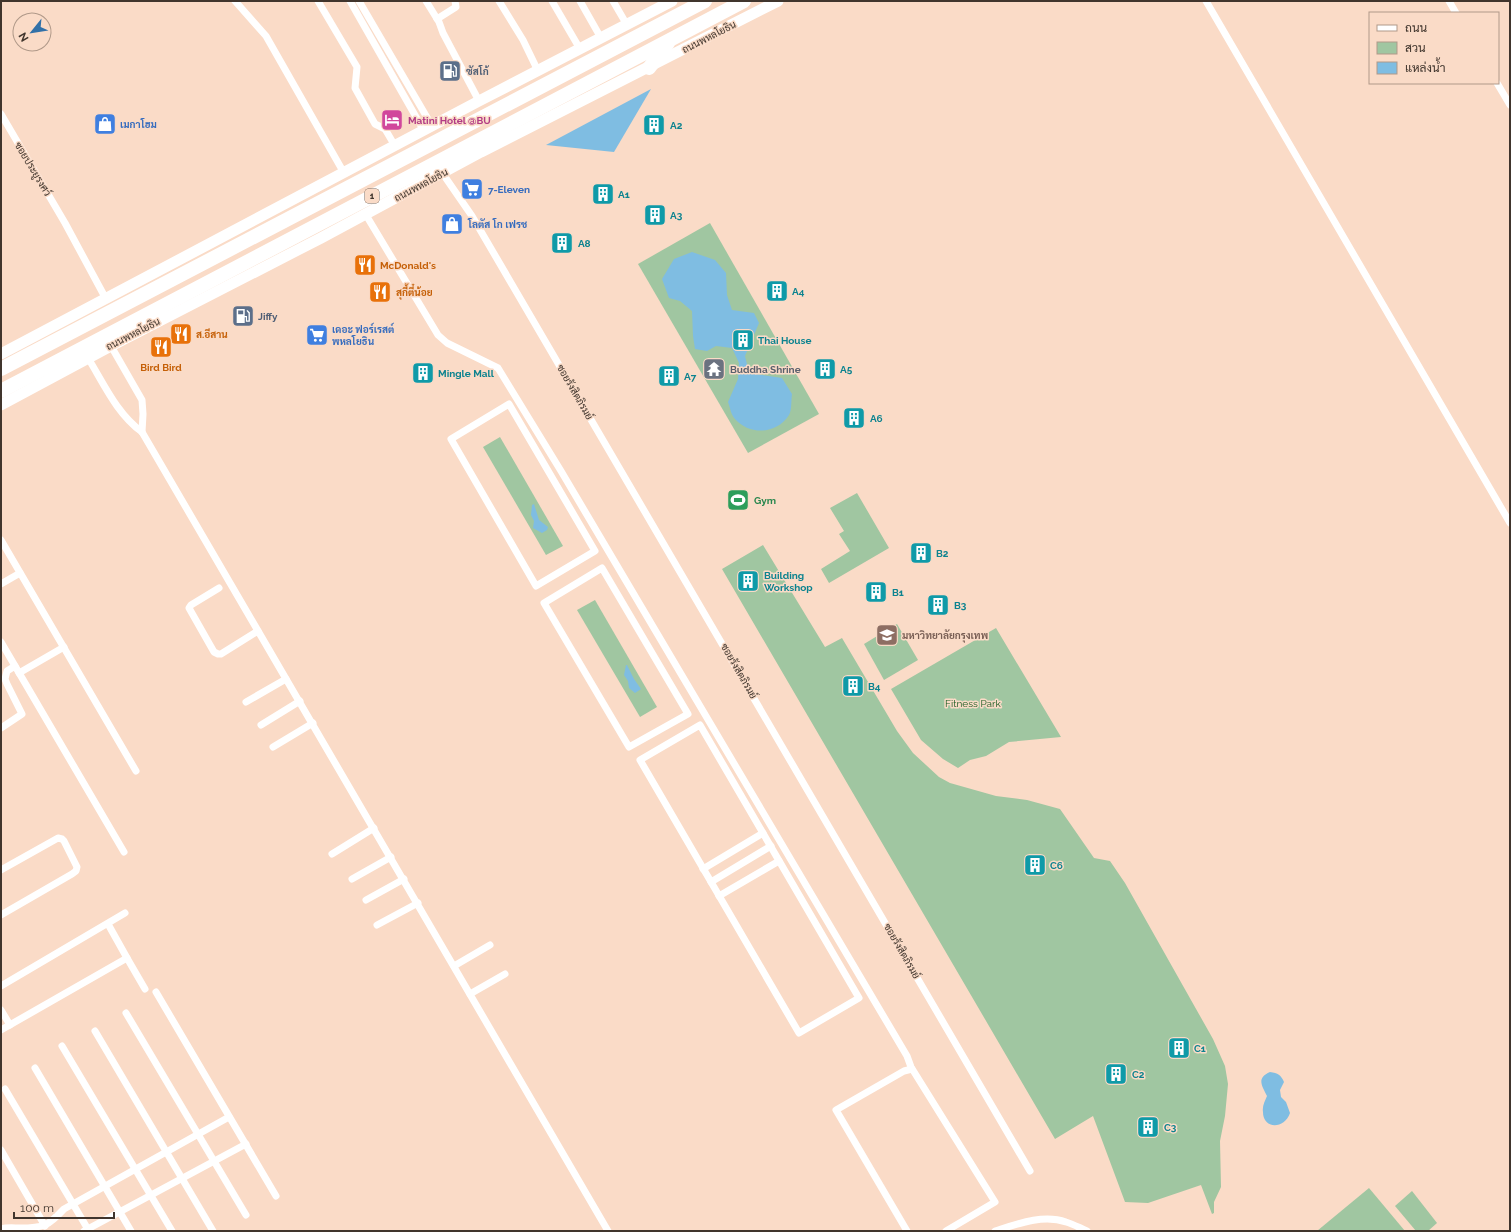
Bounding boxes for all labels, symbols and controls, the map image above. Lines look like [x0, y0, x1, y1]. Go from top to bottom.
north arrow [12, 12, 52, 52]
legend [1369, 12, 1499, 84]
street label: ถนนพหลโยธิน [680, 18, 738, 55]
text: ถนน [1405, 21, 1428, 35]
text: N [16, 30, 32, 44]
text: สวน [1405, 41, 1426, 55]
text: แหล่งน้ำ [1405, 57, 1445, 75]
fuel station icon: ซัสโก้ [437, 58, 463, 84]
place label: ซัสโก้ [466, 65, 490, 77]
hotel icon: Matini Hotel @BU [379, 107, 405, 133]
shop icon: เมกาโฮม [92, 111, 118, 137]
building icon: A2 [641, 112, 667, 138]
place label: Matini Hotel @BU [408, 115, 491, 126]
place label: เมกาโฮม [120, 118, 157, 130]
place label: A2 [670, 120, 683, 131]
street label: ซอยประยูรงศว์ [11, 139, 55, 199]
street label: ถนนพหลโยธิน [392, 165, 450, 204]
supermarket icon: 7-Eleven [459, 176, 485, 202]
building icon: A1 [590, 181, 616, 207]
place label: 7-Eleven [488, 184, 530, 195]
road number: 1 [365, 189, 379, 203]
place label: A1 [618, 189, 630, 200]
building icon: A3 [642, 202, 668, 228]
place label: A3 [670, 210, 683, 221]
shop icon: โลตัส โก เฟรช [439, 211, 465, 237]
place label: โลตัส โก เฟรช [467, 218, 528, 230]
building icon: A8 [549, 230, 575, 256]
place label: A8 [578, 238, 591, 249]
restaurant icon: McDonald's [352, 252, 378, 278]
place label: McDonald's [380, 260, 436, 271]
building icon: A4 [764, 278, 790, 304]
restaurant icon: สุกี้ตี๋น้อย [367, 279, 393, 305]
place label: สุกี้ตี๋น้อย [396, 283, 433, 300]
place label: A4 [792, 286, 805, 297]
fuel station icon: Jiffy [230, 303, 256, 329]
place label: Jiffy [258, 311, 278, 322]
street label: ถนนพหลโยธิน [104, 315, 162, 352]
restaurant icon: ส.อีสาน [168, 321, 194, 347]
supermarket icon: เดอะ ฟอร์เรสต์ พหลโยธิน [304, 322, 330, 348]
place label: เดอะ ฟอร์เรสต์ พหลโยธิน [332, 322, 395, 347]
building icon: Thai House [730, 327, 756, 353]
place label: ส.อีสาน [196, 328, 228, 340]
restaurant icon: Bird Bird [148, 334, 174, 360]
place label: Thai House [758, 335, 811, 346]
temple icon: Buddha Shrine [701, 356, 727, 382]
building icon: A5 [812, 356, 838, 382]
building icon: Mingle Mall [410, 360, 436, 386]
street label: ซอยรังสิตภิรมย์ [555, 361, 597, 422]
place label: Bird Bird [140, 362, 182, 373]
building icon: A7 [656, 363, 682, 389]
place label: Buddha Shrine [730, 364, 801, 375]
place label: A5 [840, 364, 853, 375]
place label: Mingle Mall [438, 368, 495, 379]
place label: A7 [684, 371, 697, 382]
building icon: A6 [841, 405, 867, 431]
place label: A6 [870, 413, 883, 424]
sports icon: Gym [725, 487, 751, 513]
place label: Gym [754, 495, 776, 506]
building icon: B2 [908, 540, 934, 566]
place label: B2 [936, 548, 949, 559]
building icon: Building Workshop [735, 568, 761, 594]
place label: Building Workshop [764, 570, 813, 593]
building icon: B1 [863, 579, 889, 605]
place label: B1 [892, 587, 904, 598]
building icon: B3 [925, 592, 951, 618]
place label: B3 [954, 600, 967, 611]
school or university icon: มหาวิทยาลัยกรุงเทพ [874, 622, 900, 648]
place label: มหาวิทยาลัยกรุงเทพ [902, 629, 988, 643]
street label: ซอยรังสิตภิรมย์ [719, 640, 761, 701]
building icon: B4 [840, 673, 866, 699]
place label: B4 [868, 681, 881, 692]
park label: Fitness Park [945, 698, 1002, 709]
building icon: C6 [1022, 852, 1048, 878]
place label: C6 [1050, 860, 1063, 871]
street label: ซอยรังสิตภิรมย์ [882, 920, 924, 981]
building icon: C1 [1166, 1035, 1192, 1061]
place label: C1 [1194, 1043, 1206, 1054]
building icon: C2 [1103, 1061, 1129, 1087]
place label: C2 [1132, 1069, 1145, 1080]
building icon: C3 [1135, 1114, 1161, 1140]
place label: C3 [1164, 1122, 1177, 1133]
scale bar [14, 1194, 114, 1220]
text: 100 m [20, 1201, 54, 1215]

